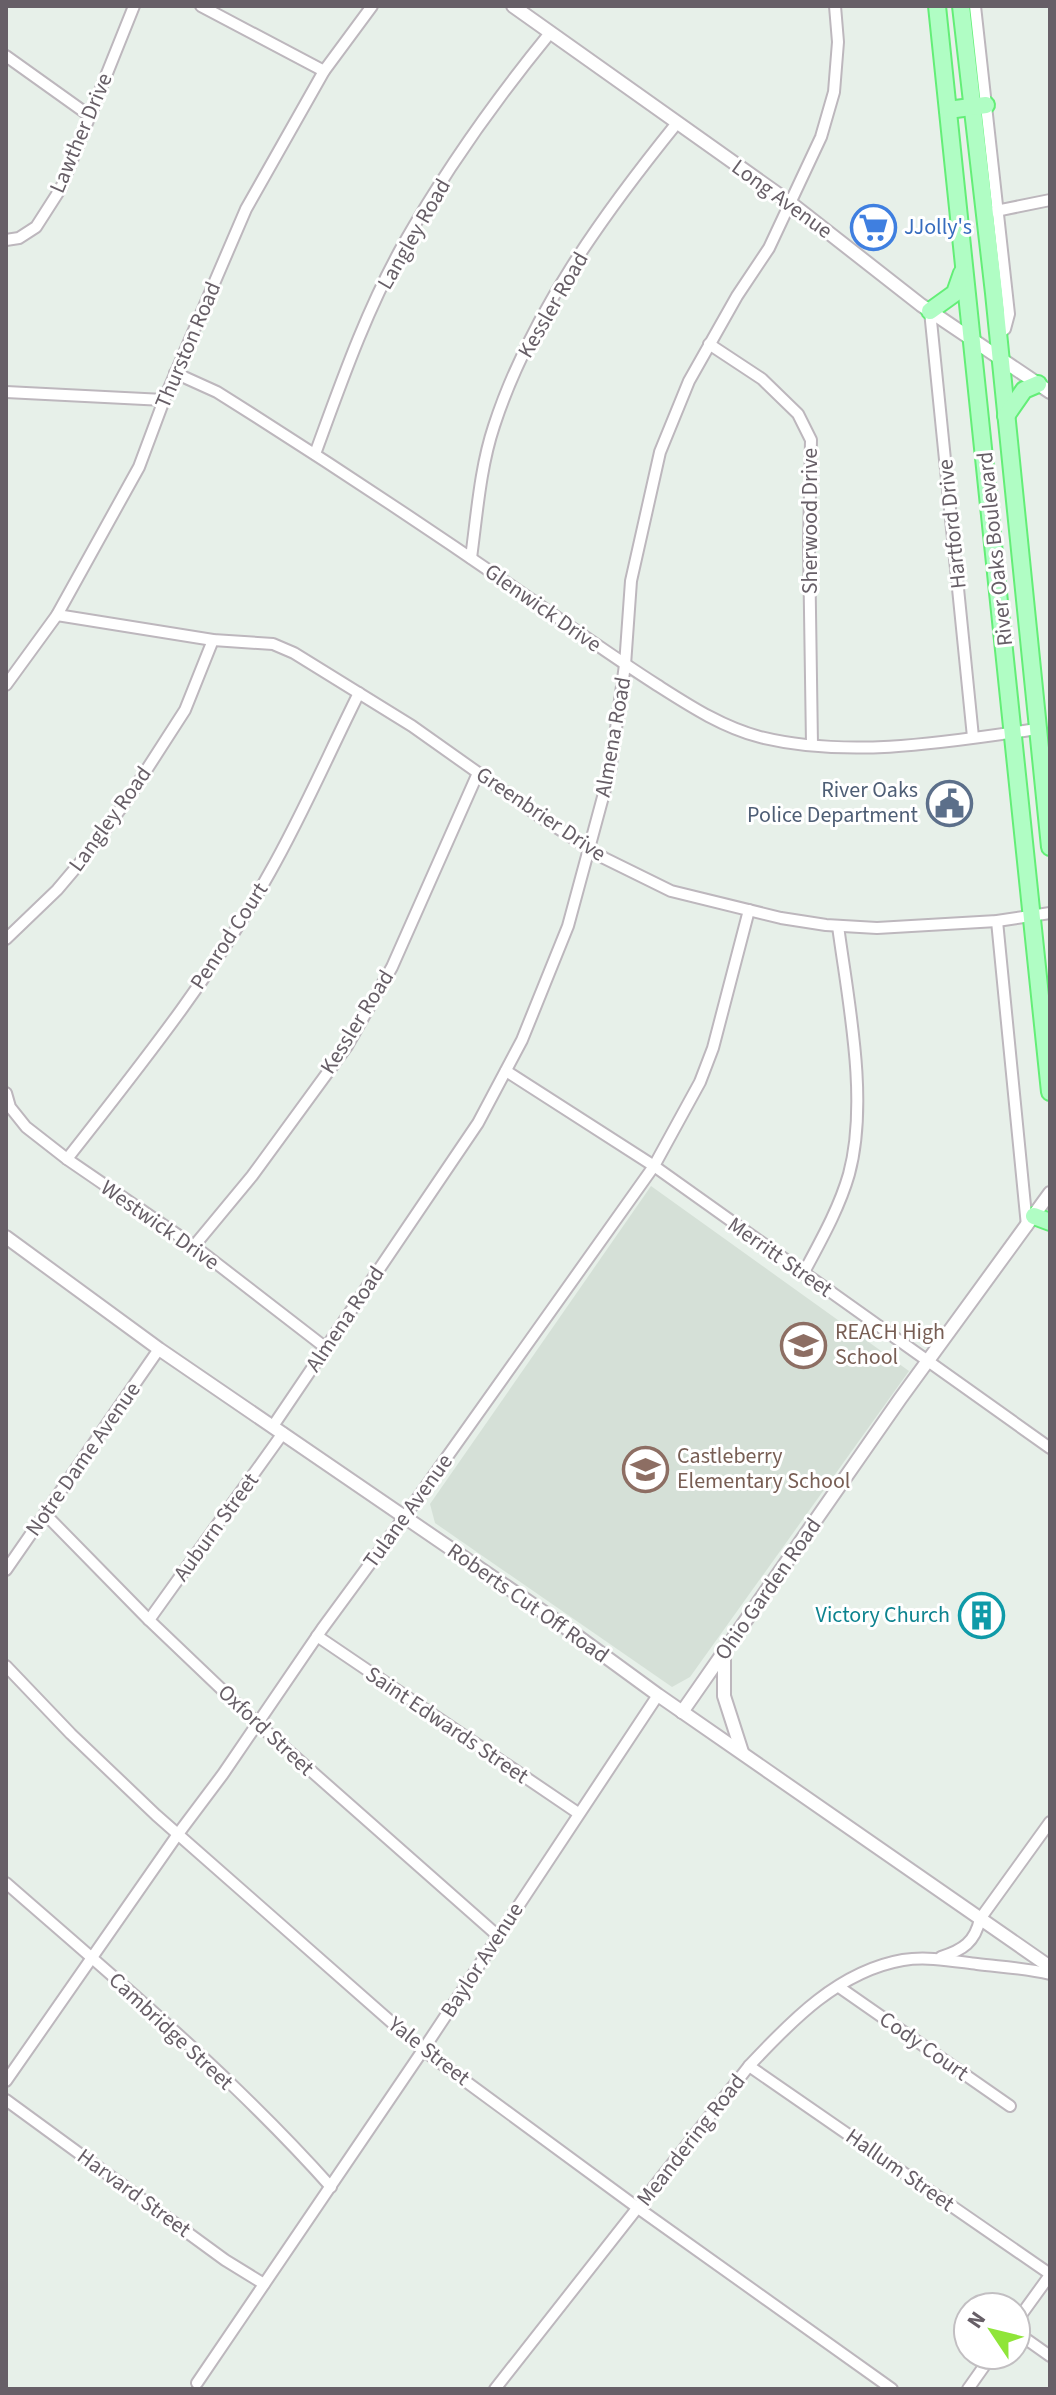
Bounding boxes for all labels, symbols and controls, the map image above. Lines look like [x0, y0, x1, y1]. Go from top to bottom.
street label: Lawther Drive [41, 68, 121, 198]
street label: Long Avenue [725, 151, 839, 247]
street label: Langley Road [369, 173, 459, 295]
supermarket icon: JJolly's [849, 203, 897, 251]
place label: JJolly's [904, 211, 972, 243]
street label: Kessler Road [510, 246, 596, 364]
street label: Thurston Road [147, 277, 229, 413]
street label: Sherwood Drive [794, 448, 826, 594]
street label: River Oaks Boulevard [969, 450, 1021, 648]
street label: Hartford Drive [929, 458, 975, 590]
street label: Glenwick Drive [478, 556, 608, 660]
street label: Almena Road [587, 674, 639, 800]
street label: Greenbrier Drive [470, 759, 612, 869]
street label: Langley Road [61, 760, 159, 878]
place label: River Oaks Police Department [747, 774, 919, 831]
public building icon: River Oaks Police Department [925, 779, 973, 827]
street label: Penrod Court [182, 876, 276, 996]
street label: Kessler Road [312, 964, 402, 1080]
street label: Westwick Drive [94, 1172, 226, 1278]
street label: Merritt Street [721, 1209, 839, 1305]
street label: Almena Road [298, 1260, 392, 1378]
place label: REACH High School [835, 1316, 945, 1373]
school or university icon: REACH High School [780, 1321, 828, 1369]
street label: Notre Dame Avenue [18, 1375, 148, 1543]
place label: Castleberry Elementary School [677, 1440, 850, 1497]
school or university icon: Castleberry Elementary School [622, 1445, 670, 1493]
street label: Tulane Avenue [355, 1447, 461, 1575]
street label: Auburn Street [166, 1466, 267, 1588]
street label: Ohio Garden Road [707, 1511, 829, 1667]
street label: Roberts Cut Off Road [441, 1535, 615, 1671]
building icon: Victory Church [957, 1591, 1005, 1639]
place label: Victory Church [816, 1599, 950, 1631]
street label: Saint Edwards Street [359, 1658, 535, 1792]
street label: Oxford Street [211, 1677, 322, 1783]
street label: Baylor Avenue [433, 1896, 531, 2024]
street label: Cambridge Street [101, 1965, 241, 2098]
street label: Cody Court [873, 2003, 976, 2089]
street label: Yale Street [380, 2008, 477, 2094]
street label: Meandering Road [629, 2067, 753, 2213]
street label: Hallum Street [839, 2121, 961, 2220]
street label: Harvard Street [71, 2141, 198, 2246]
north arrow [952, 2291, 1032, 2371]
text: N [959, 2305, 994, 2335]

